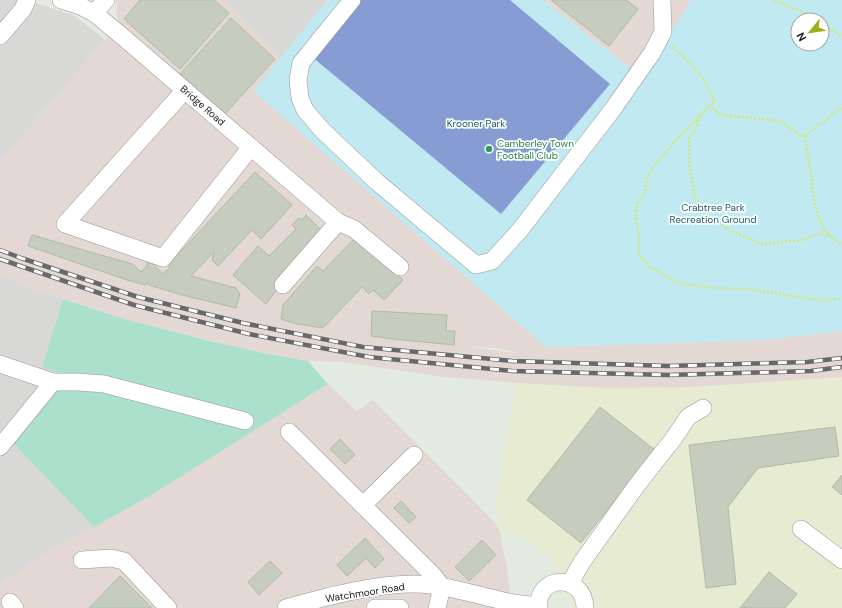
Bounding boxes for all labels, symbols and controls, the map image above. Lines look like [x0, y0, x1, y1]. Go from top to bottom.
north arrow [790, 12, 830, 52]
text: N [793, 30, 809, 44]
street label: Bridge Road [177, 82, 228, 128]
park label: Krooner Park [447, 117, 505, 130]
place label: Camberley Town Football Club [497, 137, 574, 162]
marker: Camberley Town Football Club [484, 144, 494, 154]
park label: Crabtree Park Recreation Ground [670, 201, 756, 226]
street label: Watchmoor Road [324, 580, 406, 605]

